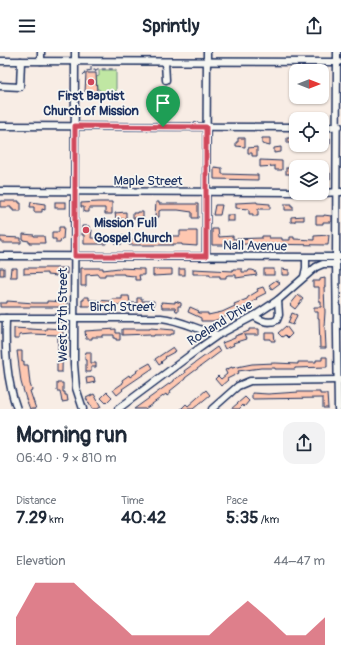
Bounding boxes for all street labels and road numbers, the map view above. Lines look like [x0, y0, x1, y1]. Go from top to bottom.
street label: Maple Street [113, 173, 183, 189]
street label: Nall Avenue [223, 237, 288, 255]
street label: West 57th Street [55, 267, 71, 362]
street label: Roeland Drive [184, 296, 256, 349]
street label: Birch Street [89, 299, 155, 315]

